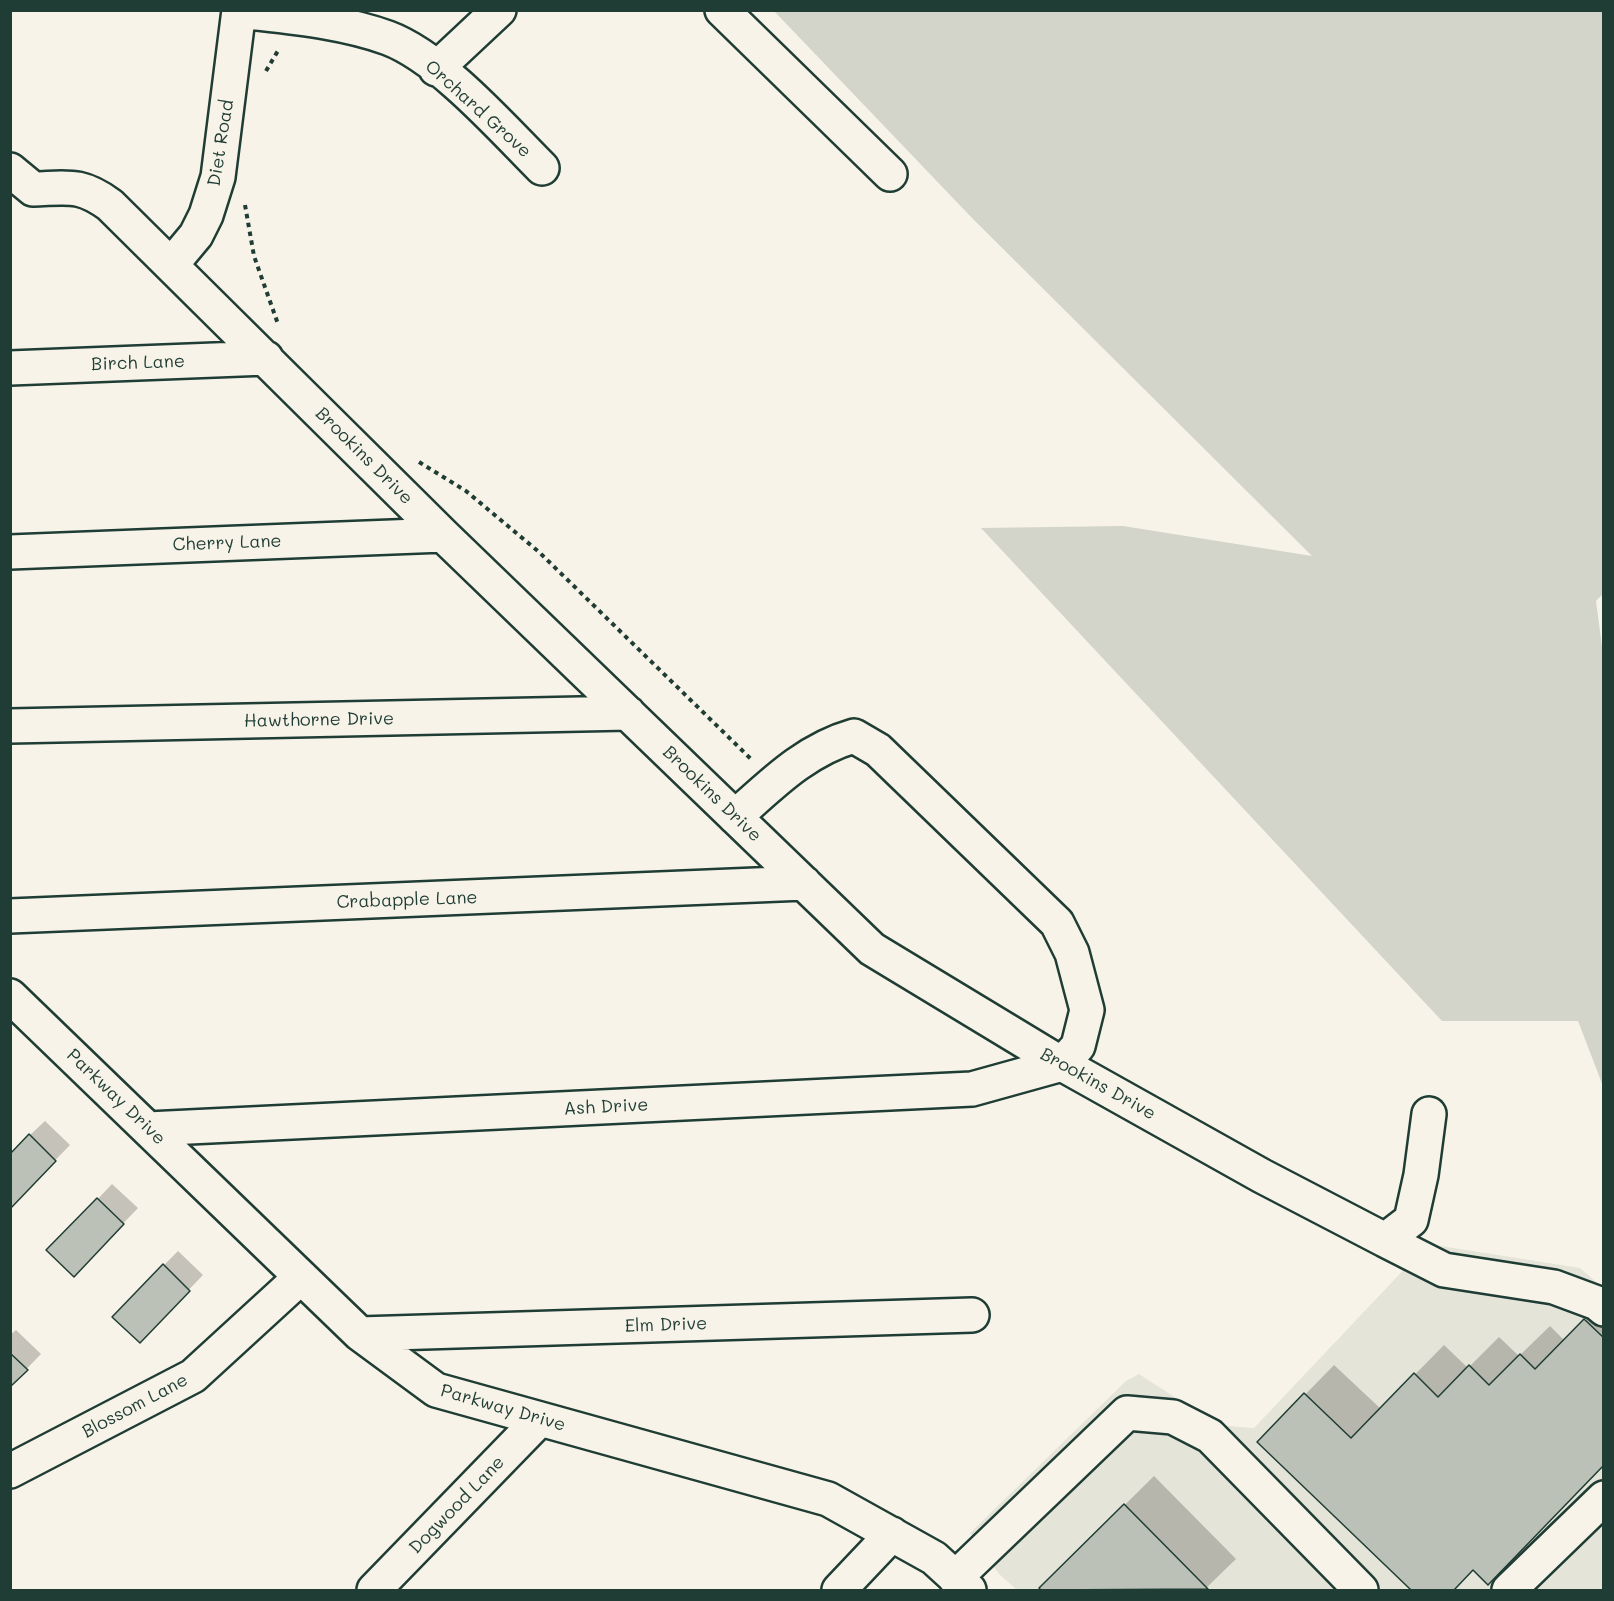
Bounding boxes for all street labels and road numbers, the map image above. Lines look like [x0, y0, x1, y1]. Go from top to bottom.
street label: Orchard Grove [421, 56, 535, 162]
street label: Diet Road [203, 98, 239, 188]
street label: Birch Lane [91, 351, 185, 375]
street label: Brookins Drive [311, 403, 417, 509]
street label: Cherry Lane [172, 530, 282, 556]
street label: Hawthorne Drive [244, 708, 394, 732]
street label: Brookins Drive [658, 742, 766, 846]
street label: Crabapple Lane [336, 887, 478, 913]
street label: Brookins Drive [1036, 1043, 1160, 1125]
street label: Parkway Drive [62, 1045, 170, 1149]
street label: Ash Drive [563, 1094, 649, 1120]
street label: Elm Drive [624, 1313, 708, 1337]
street label: Blossom Lane [79, 1369, 191, 1443]
street label: Parkway Drive [438, 1380, 568, 1436]
street label: Dogwood Lane [405, 1452, 509, 1558]

